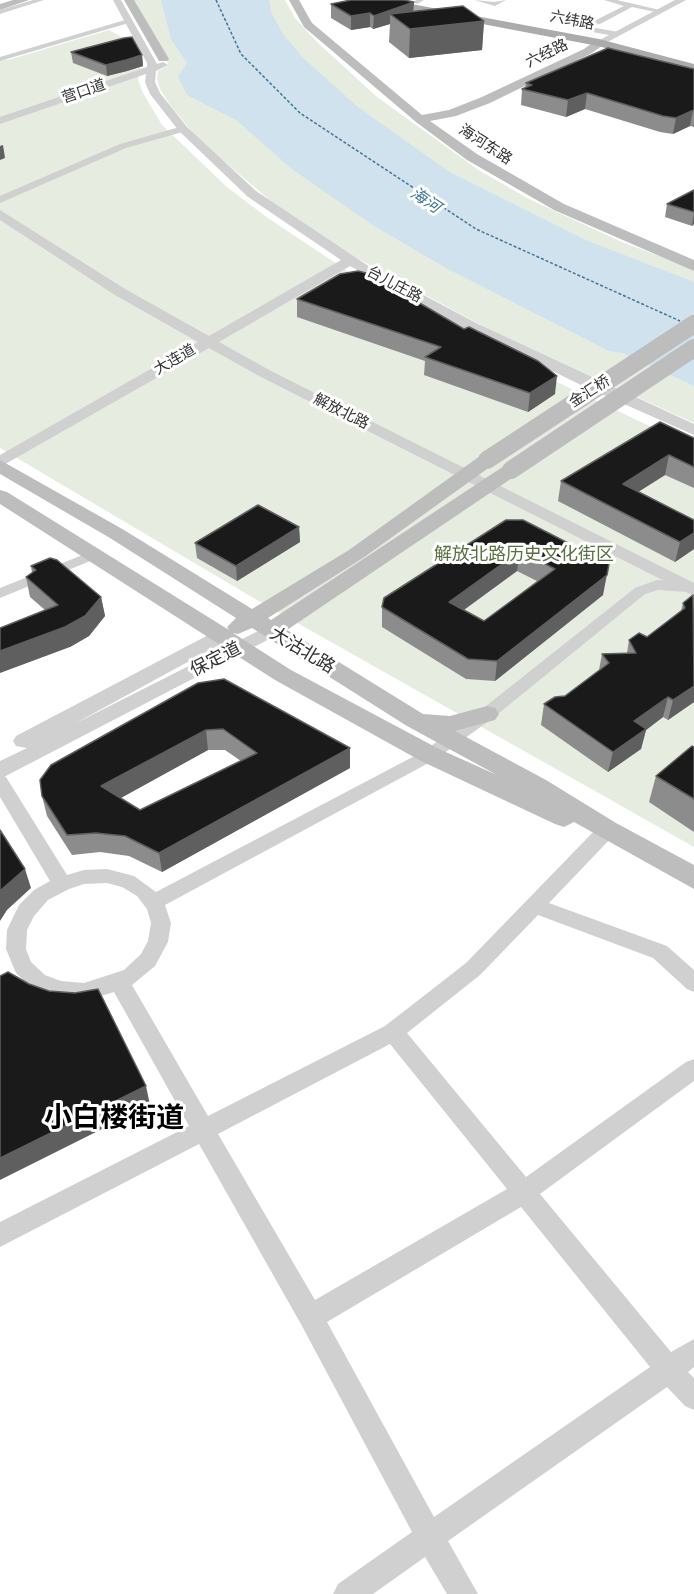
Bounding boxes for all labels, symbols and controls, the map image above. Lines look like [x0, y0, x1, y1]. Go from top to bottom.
street label: 六纬路 [548, 8, 596, 34]
street label: 六经路 [523, 36, 571, 72]
street label: 营口道 [60, 76, 108, 108]
street label: 海河东路 [455, 121, 515, 169]
water label: 海河 [406, 184, 444, 218]
street label: 台儿庄路 [363, 263, 425, 307]
street label: 大连道 [151, 341, 199, 379]
street label: 金汇桥 [566, 372, 614, 412]
street label: 解放北路 [310, 390, 372, 434]
park label: 解放北路历史文化街区 [434, 544, 614, 566]
street label: 大沽北路 [266, 623, 338, 679]
street label: 保定道 [187, 638, 245, 682]
district label: 小白楼街道 [44, 1103, 184, 1137]

